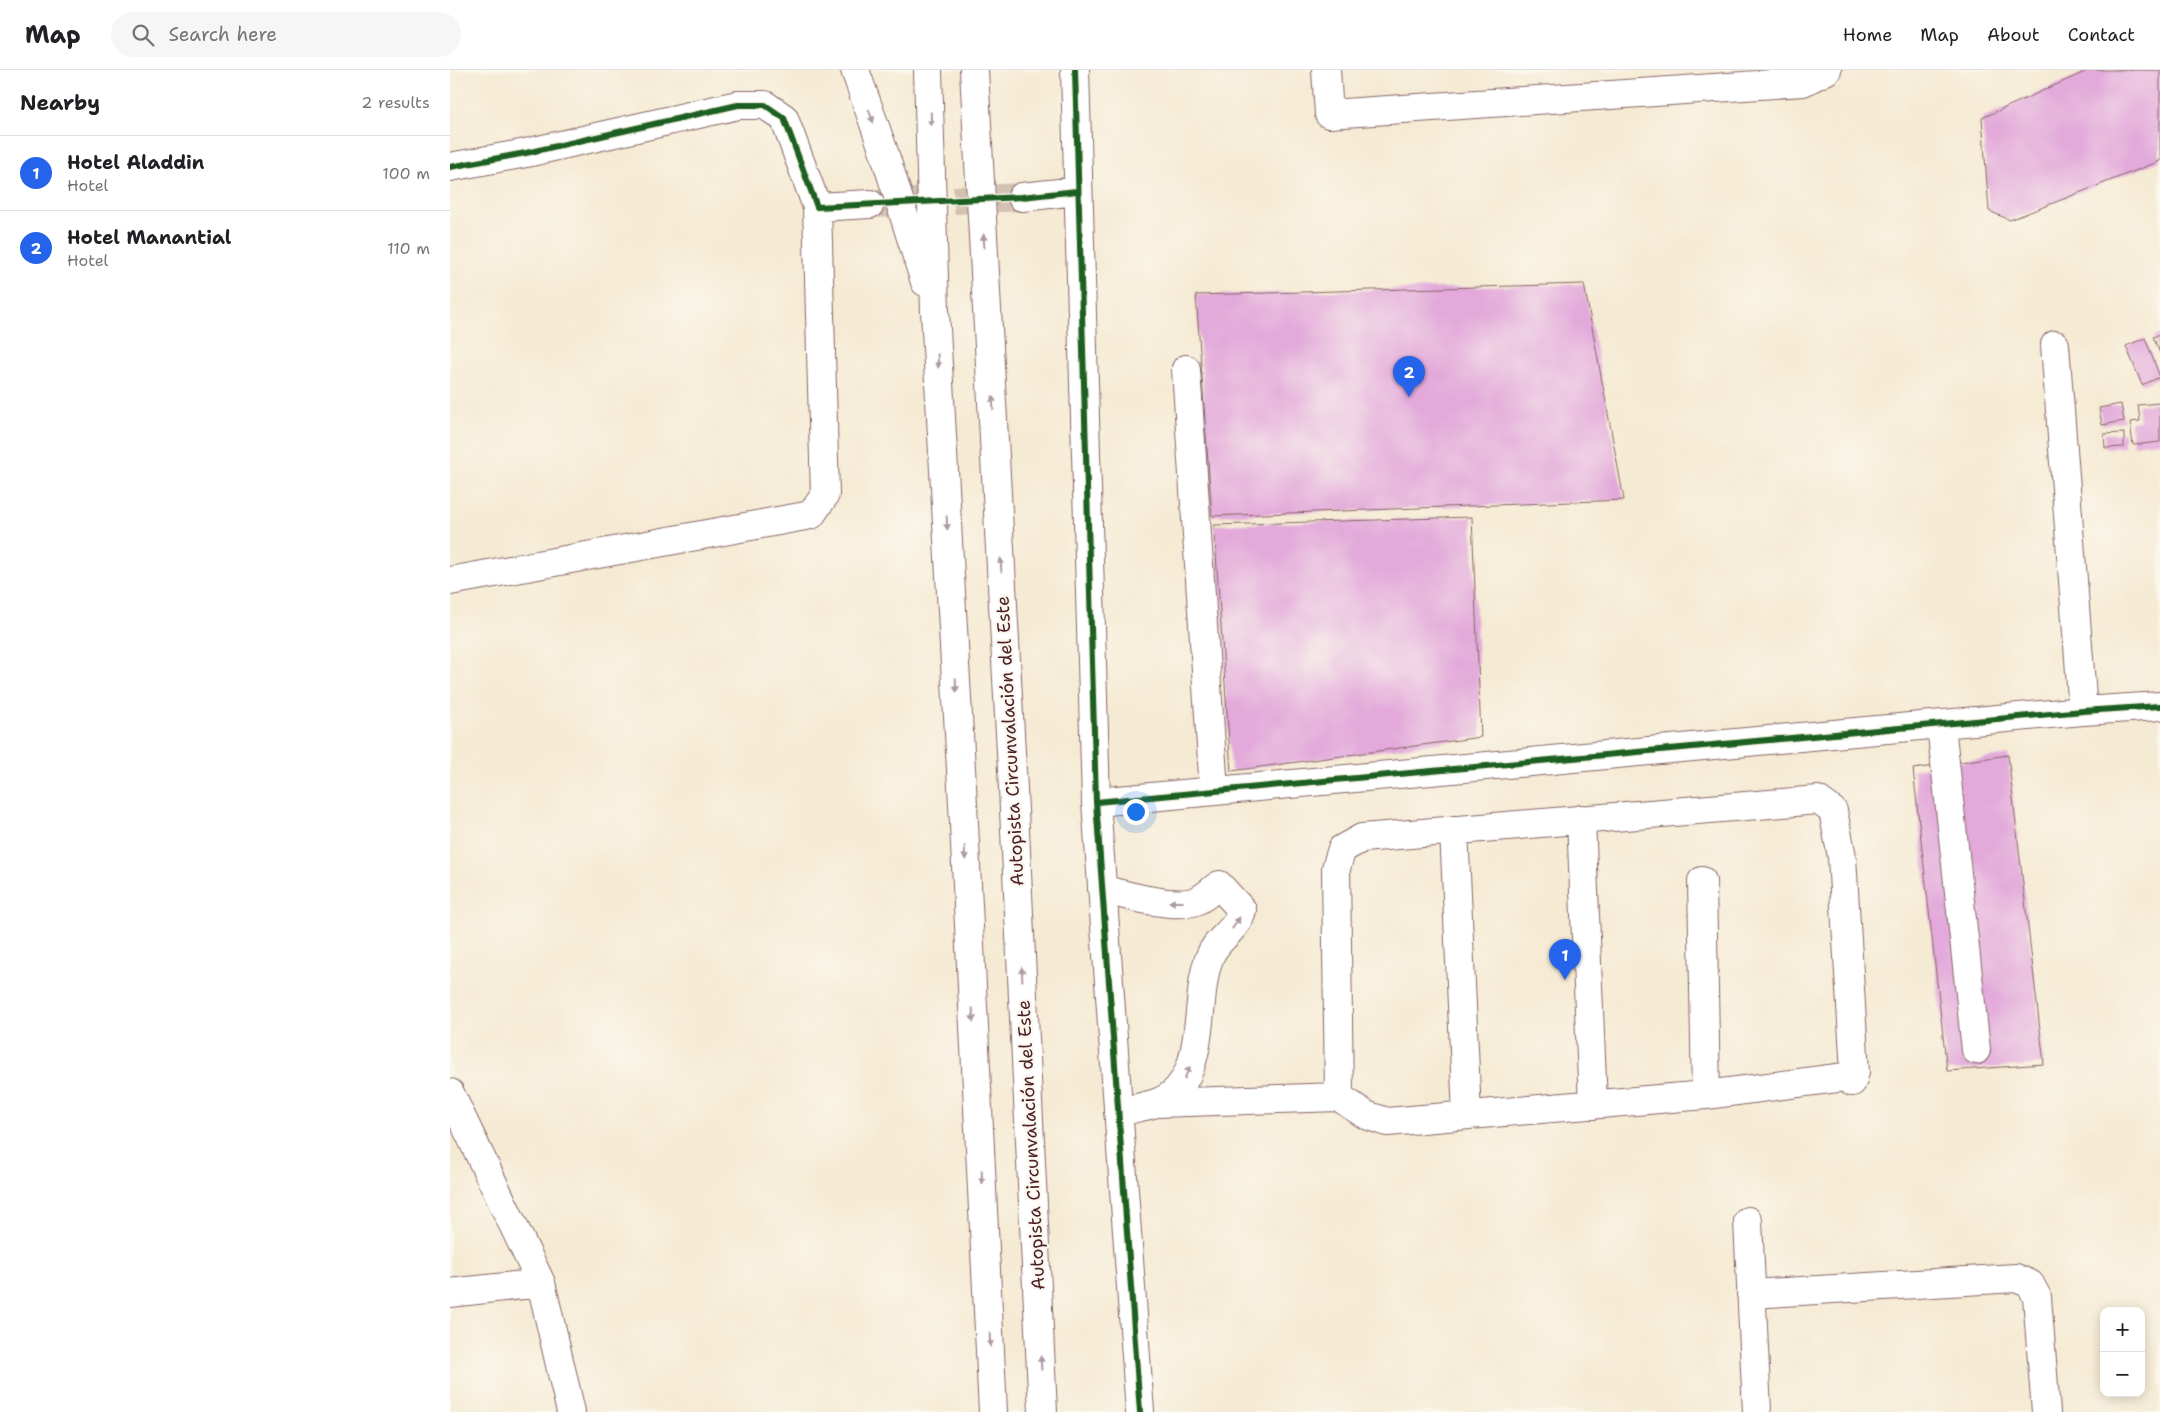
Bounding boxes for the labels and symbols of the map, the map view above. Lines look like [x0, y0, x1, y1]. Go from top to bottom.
one-way arrow [867, 109, 875, 124]
one-way arrow [927, 111, 935, 127]
one-way arrow [979, 232, 987, 248]
one-way arrow [934, 353, 942, 369]
pin: 2 [1393, 356, 1425, 397]
one-way arrow [988, 395, 996, 411]
one-way arrow [943, 515, 951, 531]
one-way arrow [997, 557, 1005, 573]
street label: Autopista Circunvalación del Este [990, 595, 1030, 887]
one-way arrow [953, 678, 961, 694]
your location [1123, 799, 1149, 825]
one-way arrow [962, 845, 970, 861]
one-way arrow [1167, 898, 1183, 906]
one-way arrow [1231, 916, 1241, 930]
pin: 1 [1549, 939, 1581, 980]
one-way arrow [1018, 966, 1026, 982]
street label: Autopista Circunvalación del Este [1011, 999, 1051, 1291]
one-way arrow [970, 1007, 978, 1023]
one-way arrow [1183, 1066, 1191, 1080]
one-way arrow [978, 1170, 986, 1186]
one-way arrow [986, 1332, 994, 1348]
one-way arrow [1037, 1355, 1045, 1371]

